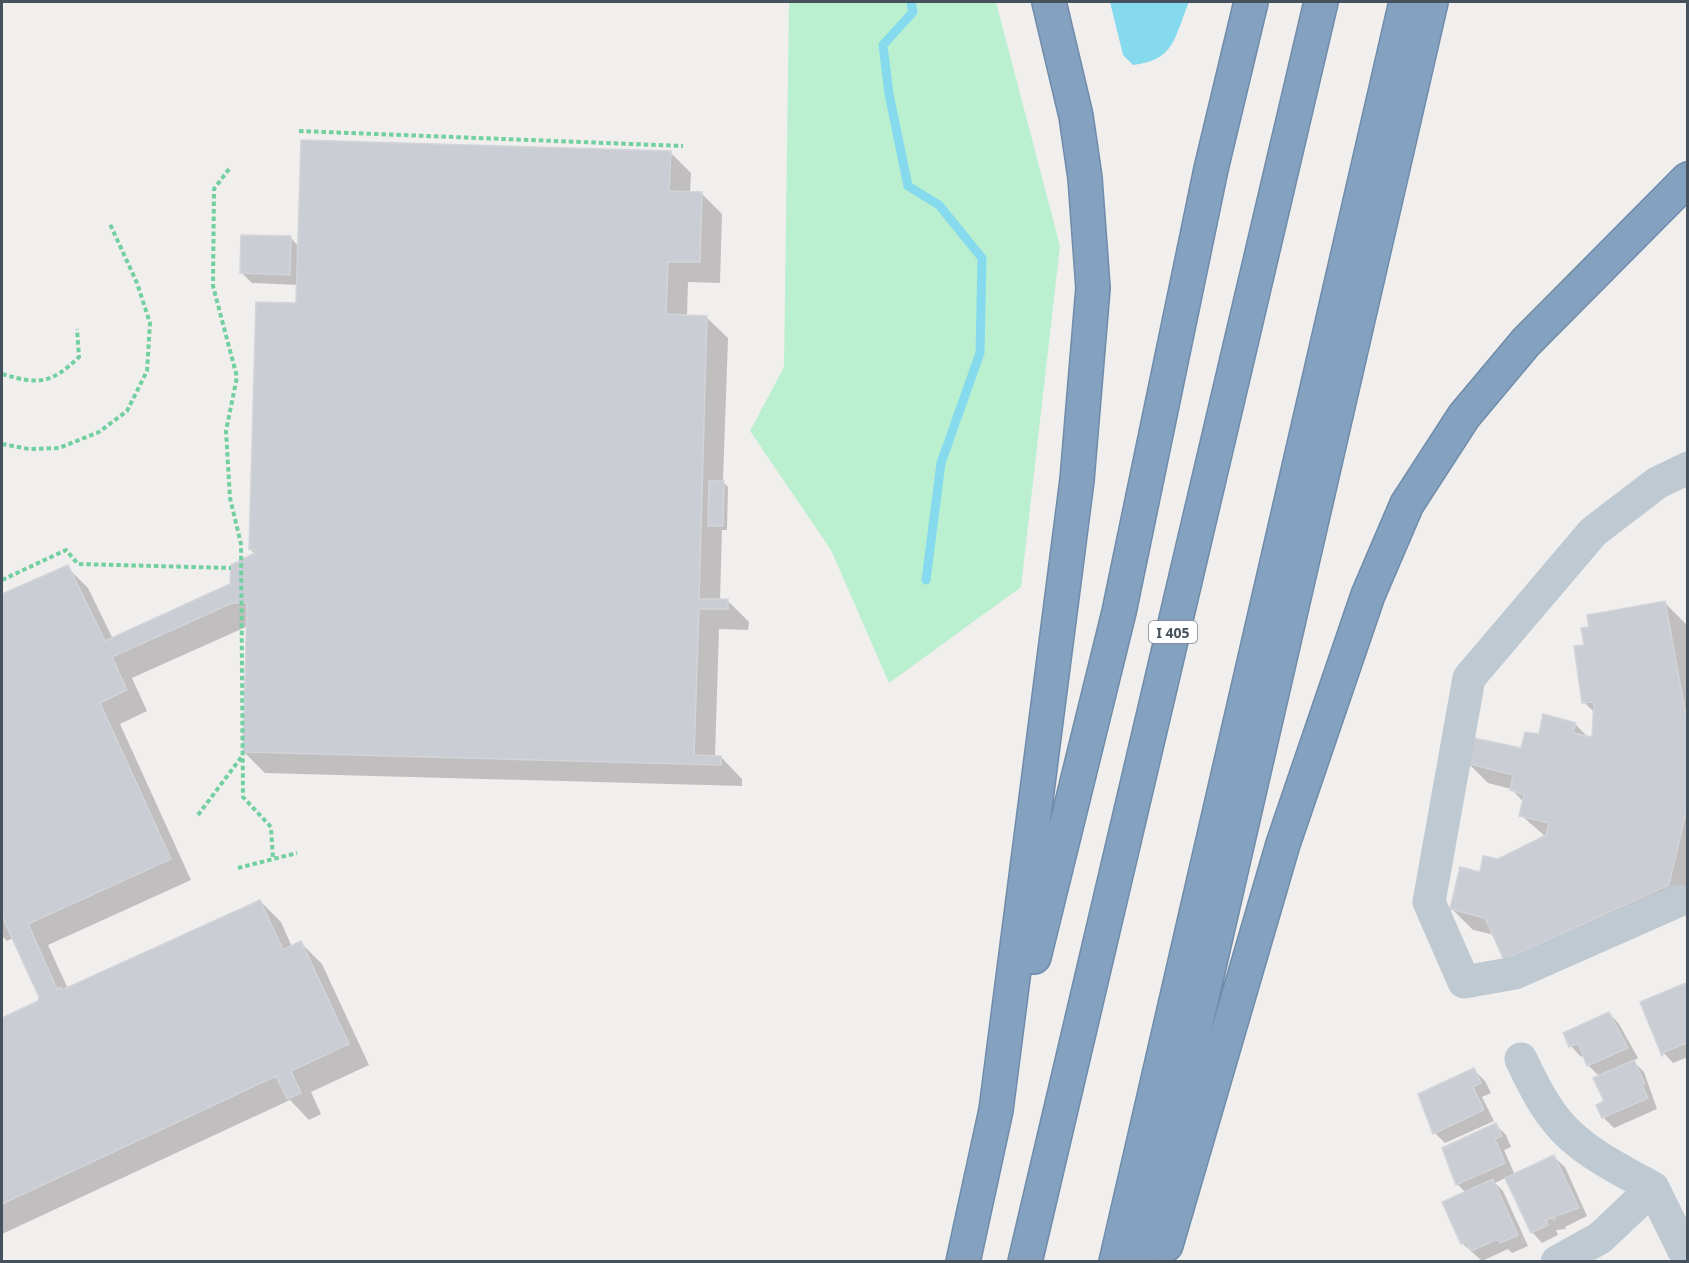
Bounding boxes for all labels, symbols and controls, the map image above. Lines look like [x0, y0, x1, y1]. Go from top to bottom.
road number: I 405 [1149, 621, 1197, 643]

